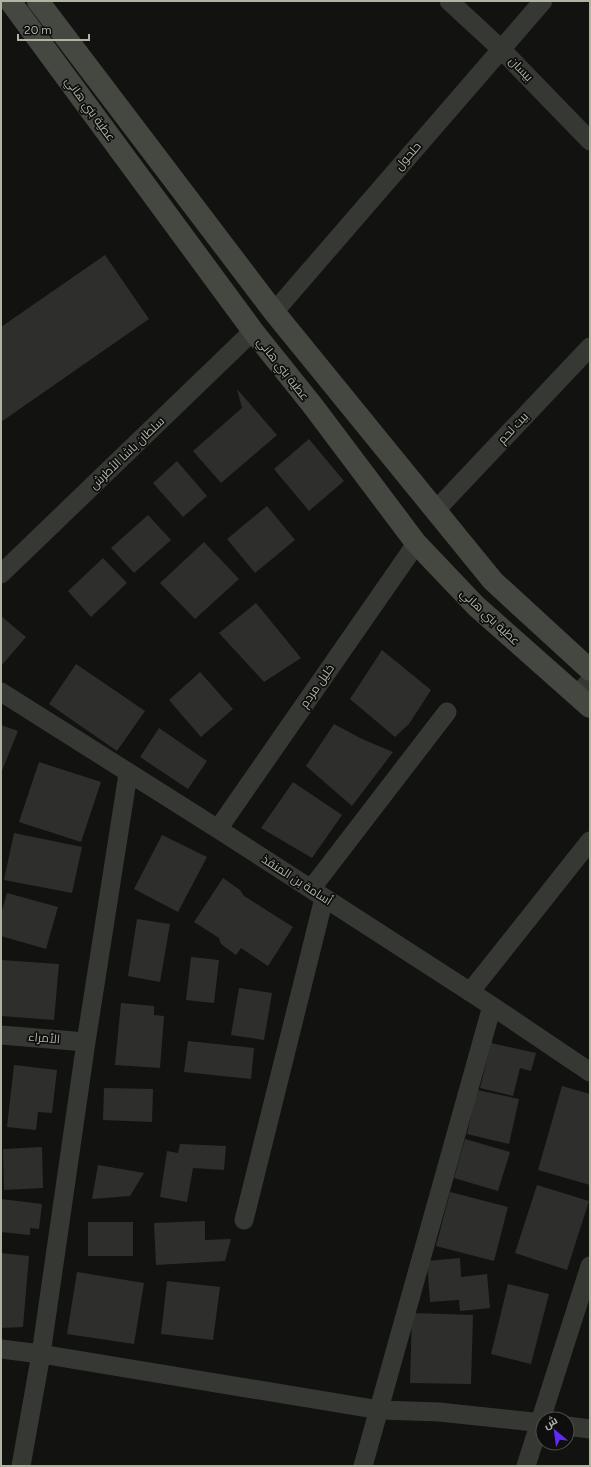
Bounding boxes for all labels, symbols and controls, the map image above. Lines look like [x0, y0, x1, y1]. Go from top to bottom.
scale bar [18, 16, 89, 42]
text: 20 m [24, 23, 52, 37]
street label: بيسان [506, 54, 536, 84]
street label: عطية بني هاني [60, 74, 118, 146]
street label: حلحول [392, 139, 424, 173]
street label: عطية بني هاني [252, 335, 312, 405]
street label: بيت لحم [495, 409, 532, 447]
street label: سلطان باشا الأطرش [87, 414, 167, 492]
street label: عطية بني هاني [455, 586, 523, 650]
street label: خليل مردم [297, 662, 338, 711]
street label: أسامة بن المنقذ [259, 851, 335, 908]
street label: الأمراء [27, 1030, 61, 1046]
north arrow [535, 1411, 575, 1451]
text: ش [541, 1414, 560, 1432]

